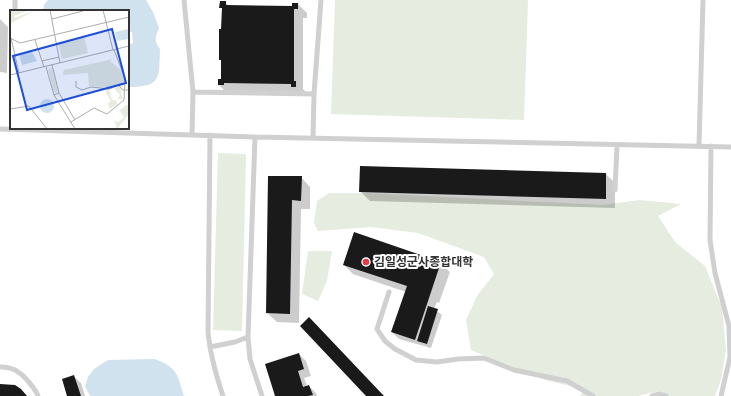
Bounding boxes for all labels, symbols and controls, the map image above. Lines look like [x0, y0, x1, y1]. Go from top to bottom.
inset map [10, 10, 129, 129]
place label: 김일성군사종합대학 [374, 254, 473, 270]
marker: 김일성군사종합대학 [361, 257, 371, 267]

